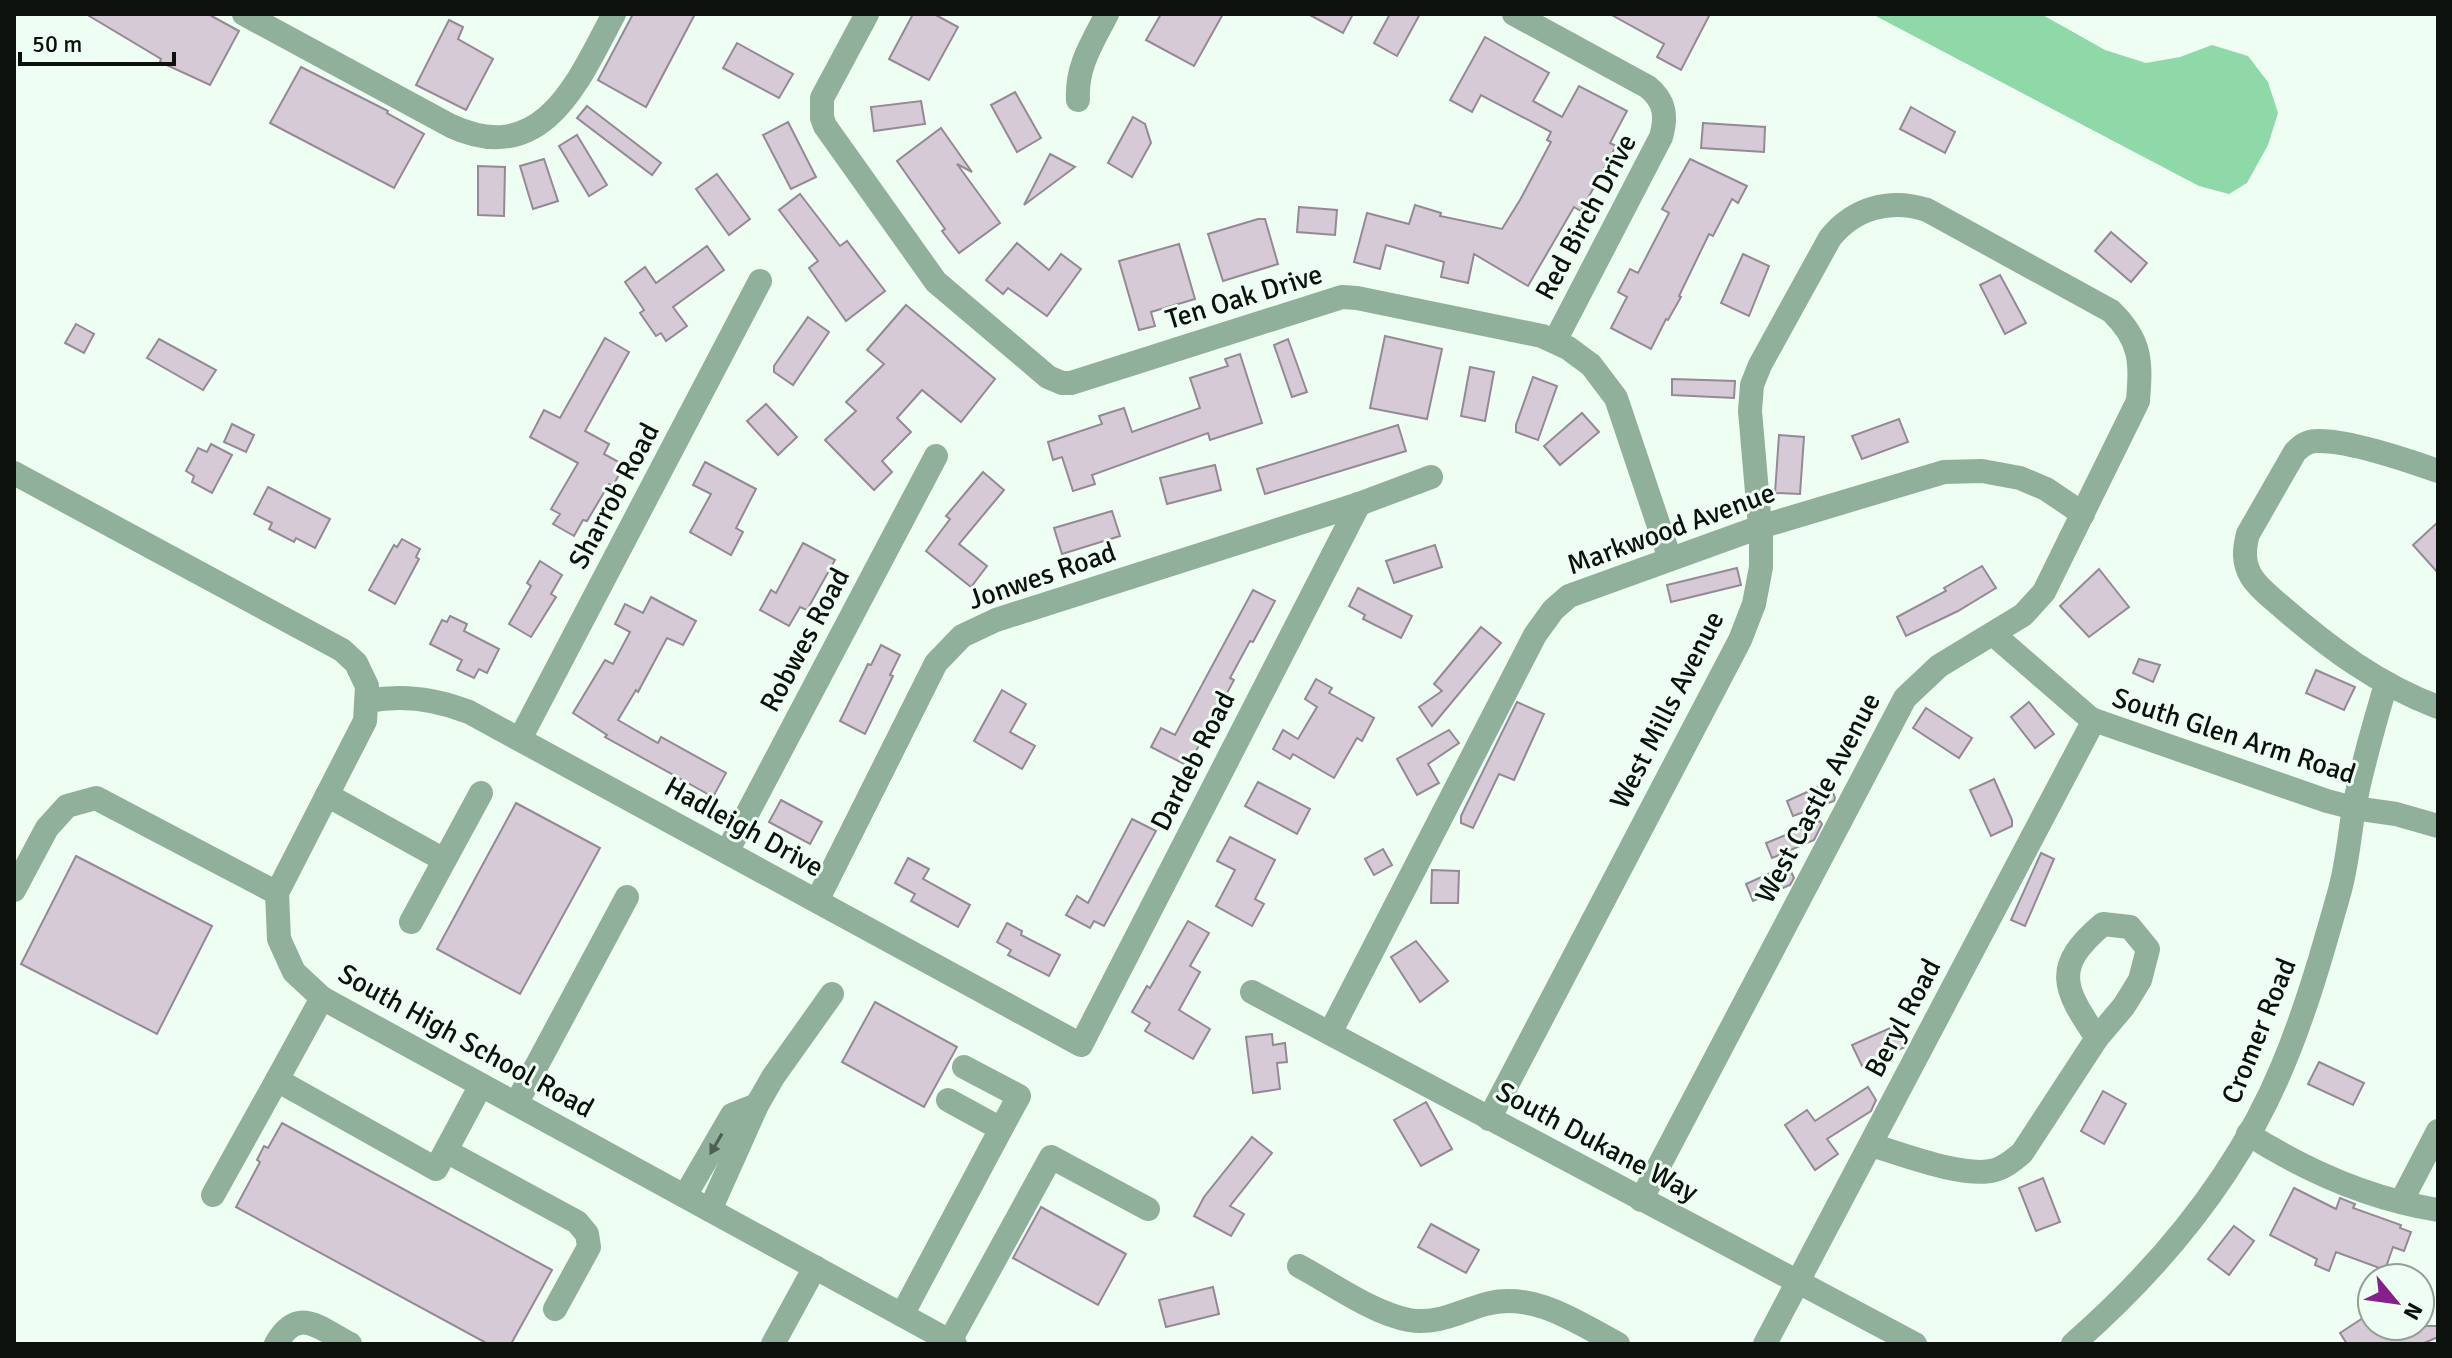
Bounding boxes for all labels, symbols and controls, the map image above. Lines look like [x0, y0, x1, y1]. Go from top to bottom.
scale bar [20, 16, 174, 66]
text: 50 m [32, 29, 82, 59]
street label: Red Birch Drive [1528, 128, 1644, 306]
street label: Ten Oak Drive [1162, 257, 1326, 337]
street label: Sharrob Road [561, 417, 667, 575]
street label: Markwood Avenue [1562, 476, 1780, 582]
street label: Jonwes Road [964, 535, 1120, 617]
street label: Robwes Road [753, 562, 857, 718]
street label: West Mills Avenue [1603, 605, 1731, 815]
street label: South Glen Arm Road [2108, 681, 2360, 791]
street label: Dardeb Road [1143, 686, 1243, 836]
street label: West Castle Avenue [1748, 687, 1888, 909]
street label: Hadleigh Drive [659, 769, 829, 885]
street label: Beryl Road [1858, 953, 1948, 1083]
street label: Cromer Road [2214, 953, 2304, 1109]
street label: South High School Road [332, 957, 600, 1125]
street label: South Dukane Way [1490, 1075, 1704, 1209]
one-way arrow [709, 1133, 723, 1156]
north arrow [2356, 1262, 2436, 1342]
text: N [2398, 1298, 2429, 1325]

